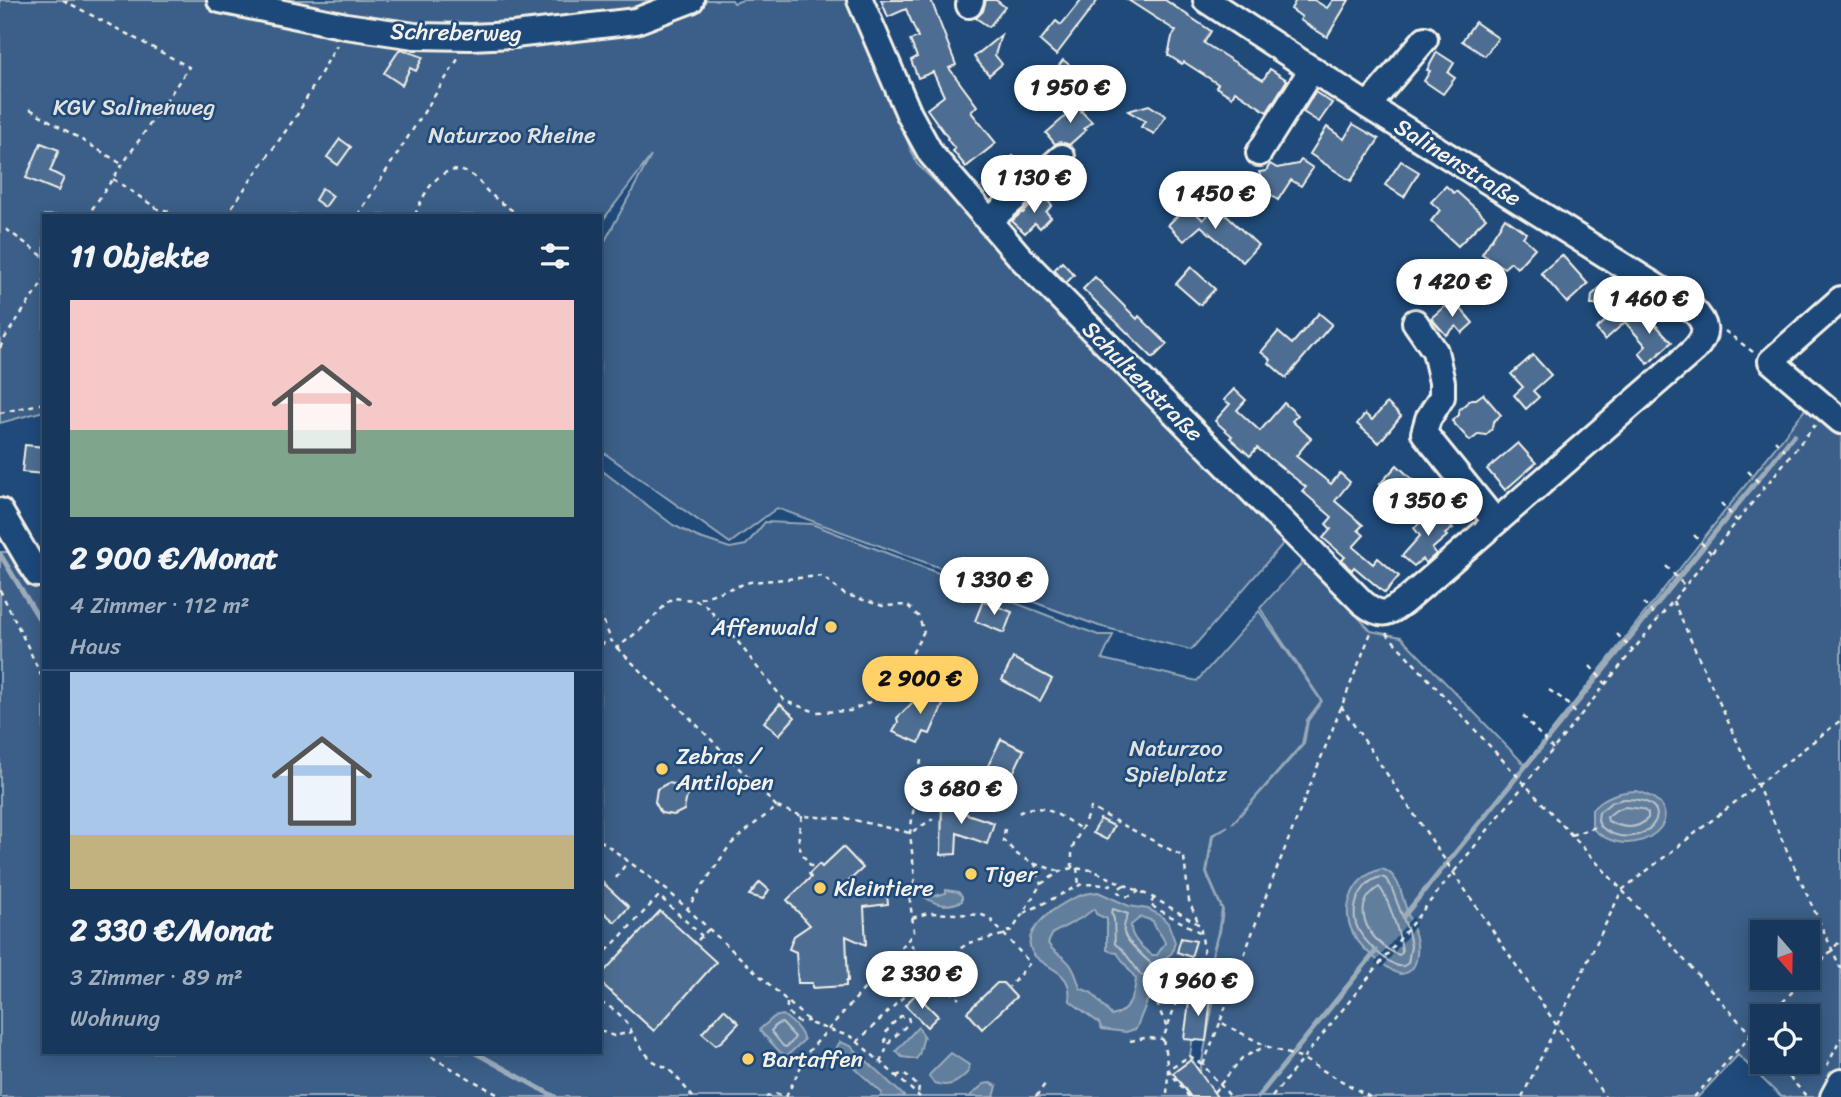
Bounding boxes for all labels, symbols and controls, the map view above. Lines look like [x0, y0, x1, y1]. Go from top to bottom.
street label: Schreberweg [390, 11, 523, 54]
pin: 1 950 € [1005, 66, 1135, 125]
text: 1 950 € [1030, 67, 1110, 108]
park label: KGV Salinenweg [53, 87, 215, 128]
street label: Salinenstraße [1386, 107, 1530, 218]
park label: Naturzoo Rheine [428, 115, 596, 156]
pin: 1 130 € [969, 156, 1099, 215]
text: 1 130 € [997, 157, 1071, 198]
pin: 1 450 € [1150, 172, 1280, 231]
text: 1 450 € [1175, 173, 1255, 214]
text: 11 Objekte [70, 229, 209, 283]
icon: filters [536, 237, 574, 275]
pin: 1 420 € [1387, 260, 1517, 319]
text: 1 420 € [1412, 261, 1492, 302]
pin: 1 460 € [1584, 276, 1714, 336]
text: 1 460 € [1609, 278, 1689, 319]
street label: Schultenstraße [1072, 311, 1214, 452]
icon: home [259, 346, 385, 472]
pin: 1 350 € [1363, 478, 1493, 538]
text: 1 350 € [1389, 480, 1467, 521]
text: 2 900 €/Monat [70, 531, 278, 585]
pin: 1 330 € [929, 558, 1059, 617]
text: 1 330 € [956, 559, 1032, 600]
text: 4 Zimmer · 112 m² [70, 585, 250, 626]
place label: Affenwald [710, 607, 819, 648]
marker: Affenwald [823, 619, 839, 635]
text: Haus [70, 626, 121, 667]
pin: 2 900 € [855, 656, 985, 716]
text: 2 900 € [878, 658, 962, 699]
icon: home [259, 718, 385, 844]
park label: Naturzoo Spielplatz [1125, 728, 1227, 795]
place label: Zebras / Antilopen [675, 736, 774, 803]
marker: Zebras / Antilopen [654, 761, 670, 777]
pin: 3 680 € [896, 766, 1026, 826]
text: 3 680 € [920, 768, 1002, 809]
place label: Tiger [985, 854, 1039, 895]
marker: Tiger [963, 866, 979, 882]
place label: Kleintiere [834, 868, 934, 909]
marker: Kleintiere [812, 880, 828, 896]
text: 2 330 €/Monat [70, 903, 274, 957]
north arrow [1750, 920, 1820, 990]
map controls [1750, 920, 1820, 1074]
pin: 2 330 € [857, 951, 987, 1011]
text: 2 330 € [882, 953, 962, 994]
text: 3 Zimmer · 89 m² [70, 957, 243, 998]
pin: 1 960 € [1133, 958, 1263, 1018]
text: 1 960 € [1159, 960, 1237, 1001]
text: Wohnung [70, 998, 160, 1039]
button: locate [1750, 1004, 1820, 1074]
place label: Bartaffen [762, 1039, 864, 1080]
marker: Bartaffen [740, 1051, 756, 1067]

